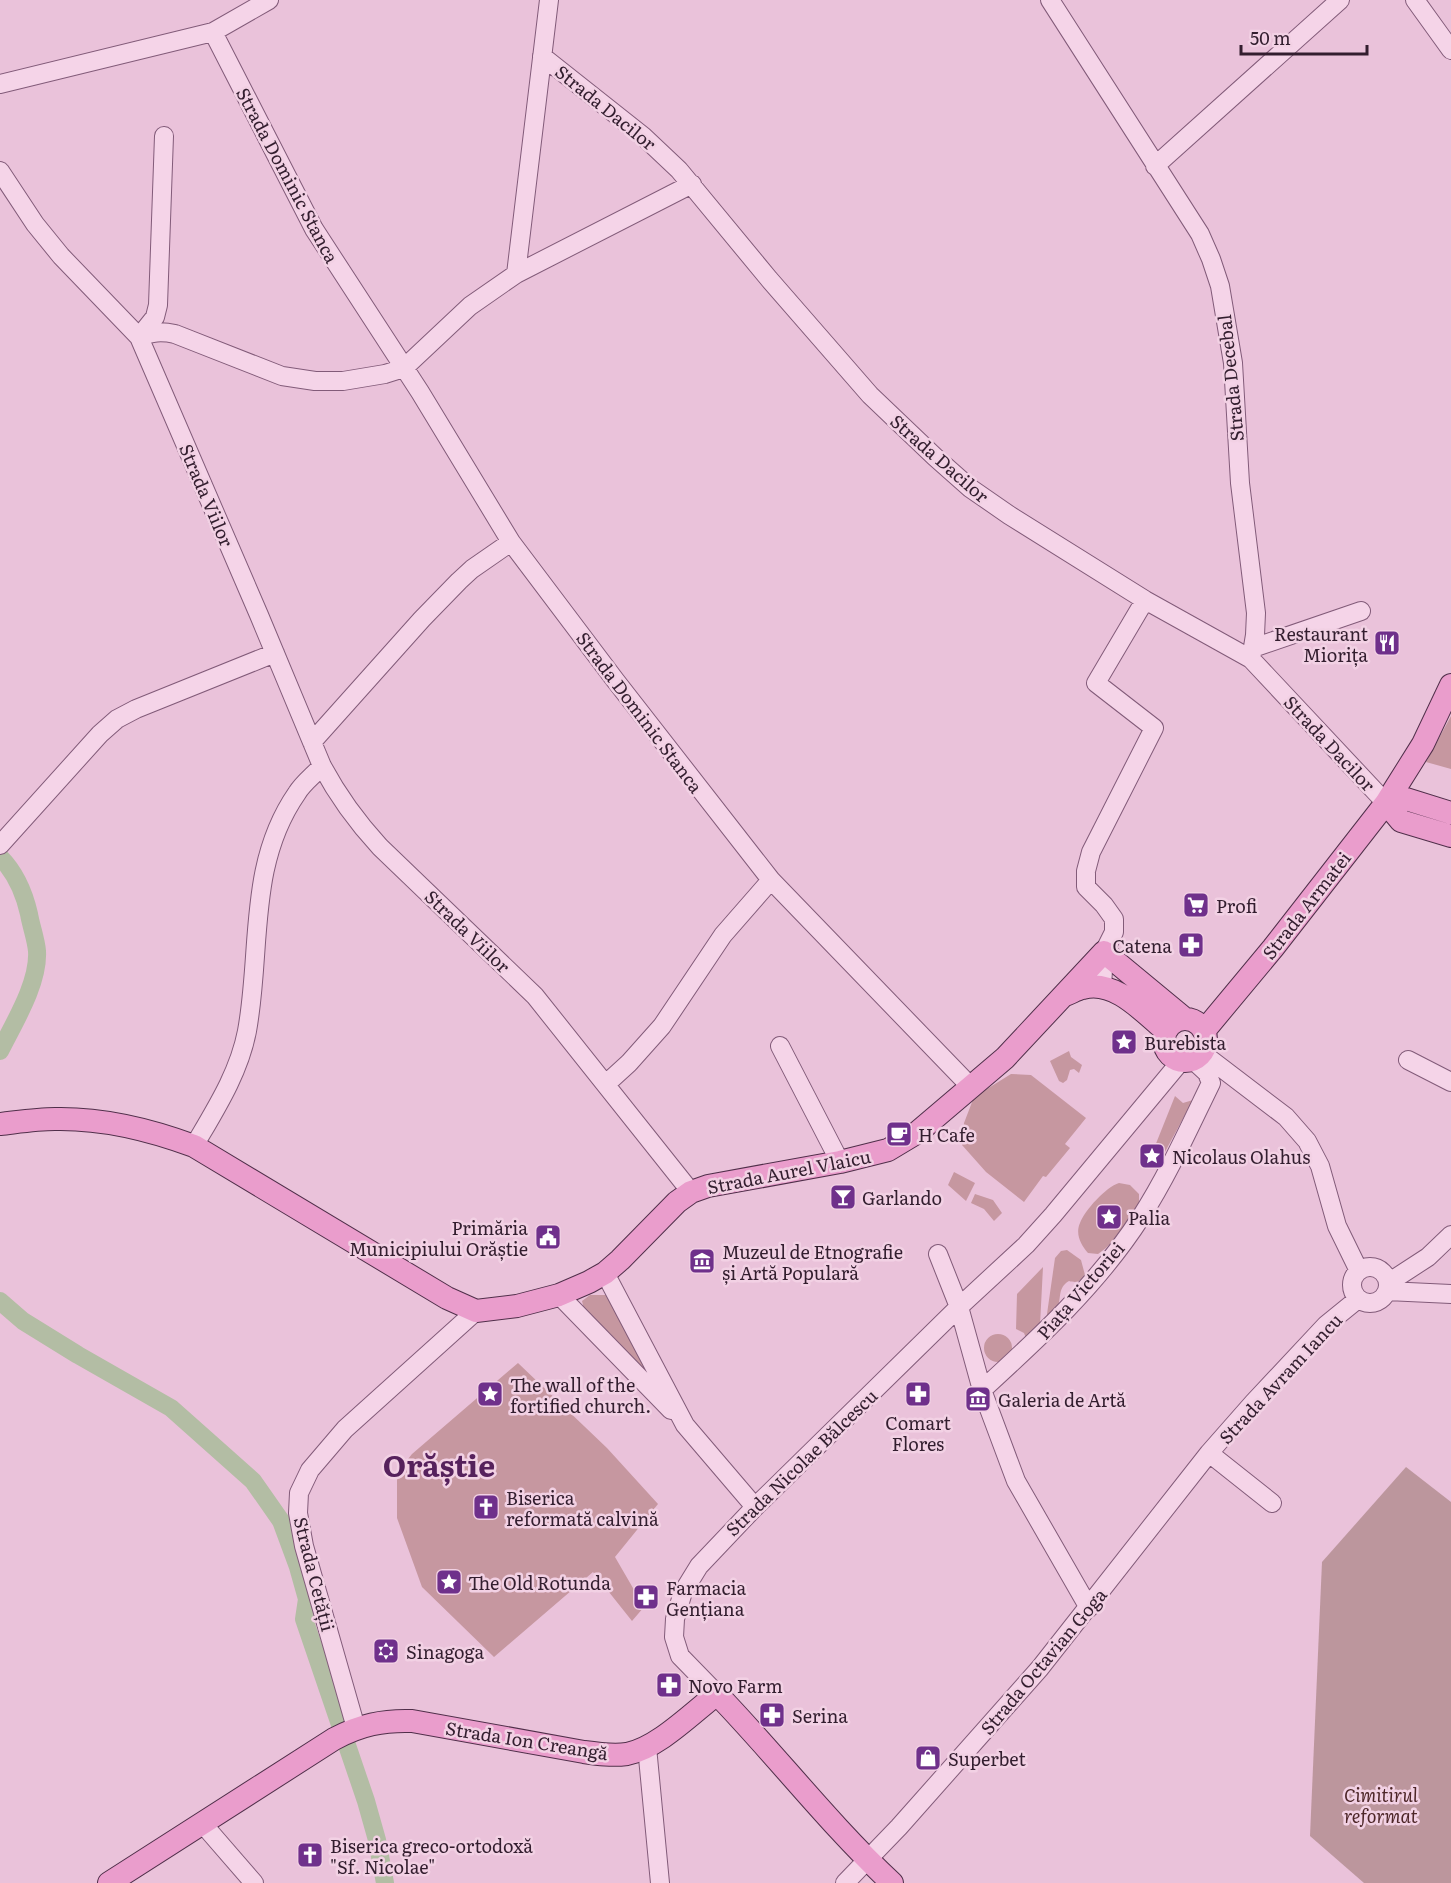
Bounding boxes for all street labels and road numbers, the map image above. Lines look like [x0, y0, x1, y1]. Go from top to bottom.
street label: Strada Dacilor [550, 58, 663, 156]
street label: Strada Dominic Stanca [230, 82, 346, 268]
street label: Strada Decebal [1210, 313, 1250, 443]
street label: Strada Dacilor [885, 407, 996, 509]
street label: Strada Viilor [173, 439, 241, 551]
street label: Strada Dominic Stanca [570, 626, 710, 798]
street label: Strada Dacilor [1278, 689, 1382, 798]
street label: Strada Armatei [1255, 845, 1357, 965]
street label: Strada Viilor [419, 883, 517, 979]
street label: Strada Aurel Vlaicu [705, 1142, 873, 1200]
street label: Piața Victoriei [1030, 1235, 1130, 1345]
street label: Strada Avram Iancu [1212, 1306, 1348, 1450]
street label: Strada Nicolae Bălcescu [719, 1382, 883, 1542]
street label: Strada Cetății [288, 1514, 342, 1634]
street label: Strada Octavian Goga [974, 1582, 1113, 1740]
street label: Strada Ion Creangă [444, 1714, 611, 1766]

